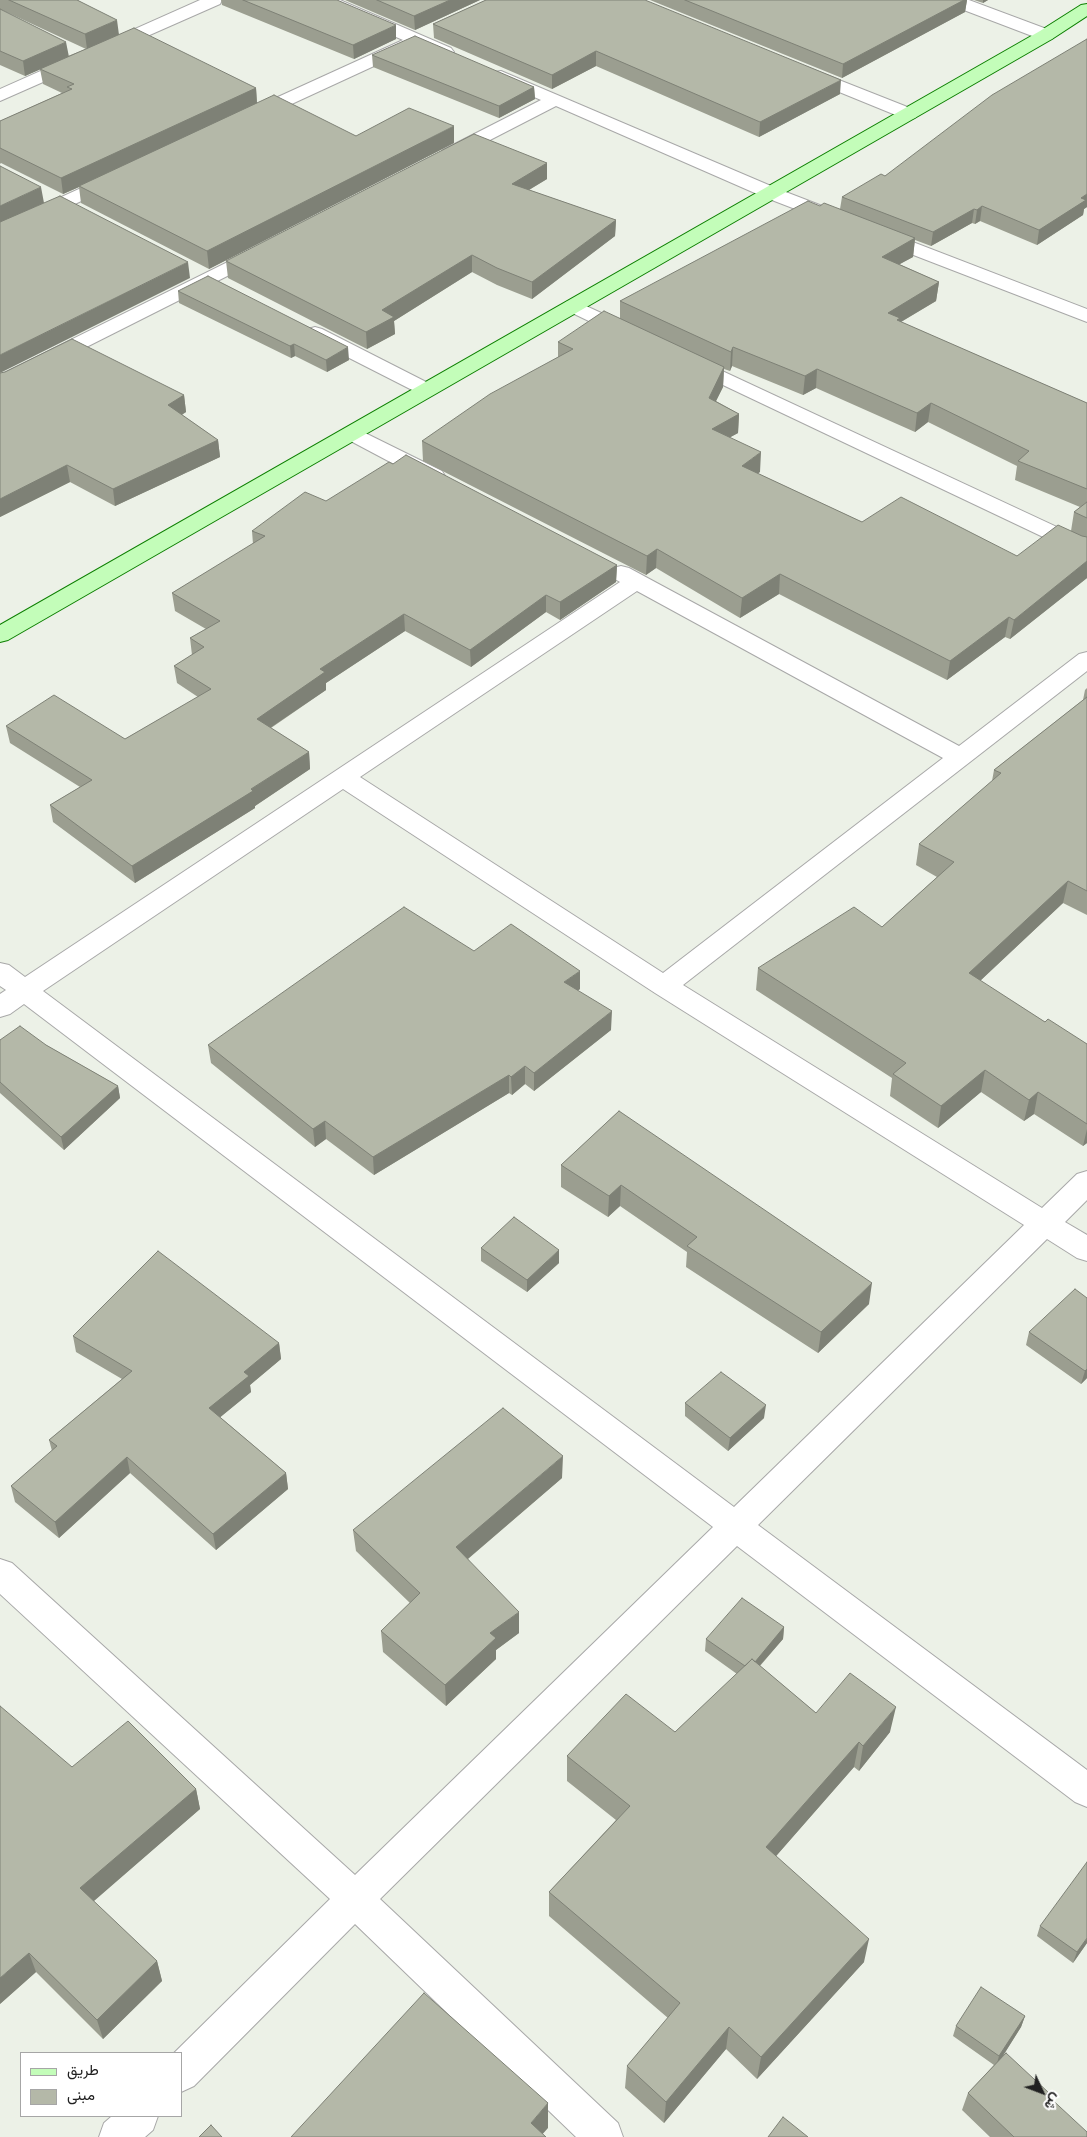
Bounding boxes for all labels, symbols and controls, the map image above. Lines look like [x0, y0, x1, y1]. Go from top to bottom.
legend [20, 2052, 182, 2117]
text: طريق [67, 2060, 99, 2079]
north arrow [1017, 2067, 1067, 2117]
text: مبنى [67, 2085, 95, 2104]
text: ش [1041, 2090, 1065, 2115]

